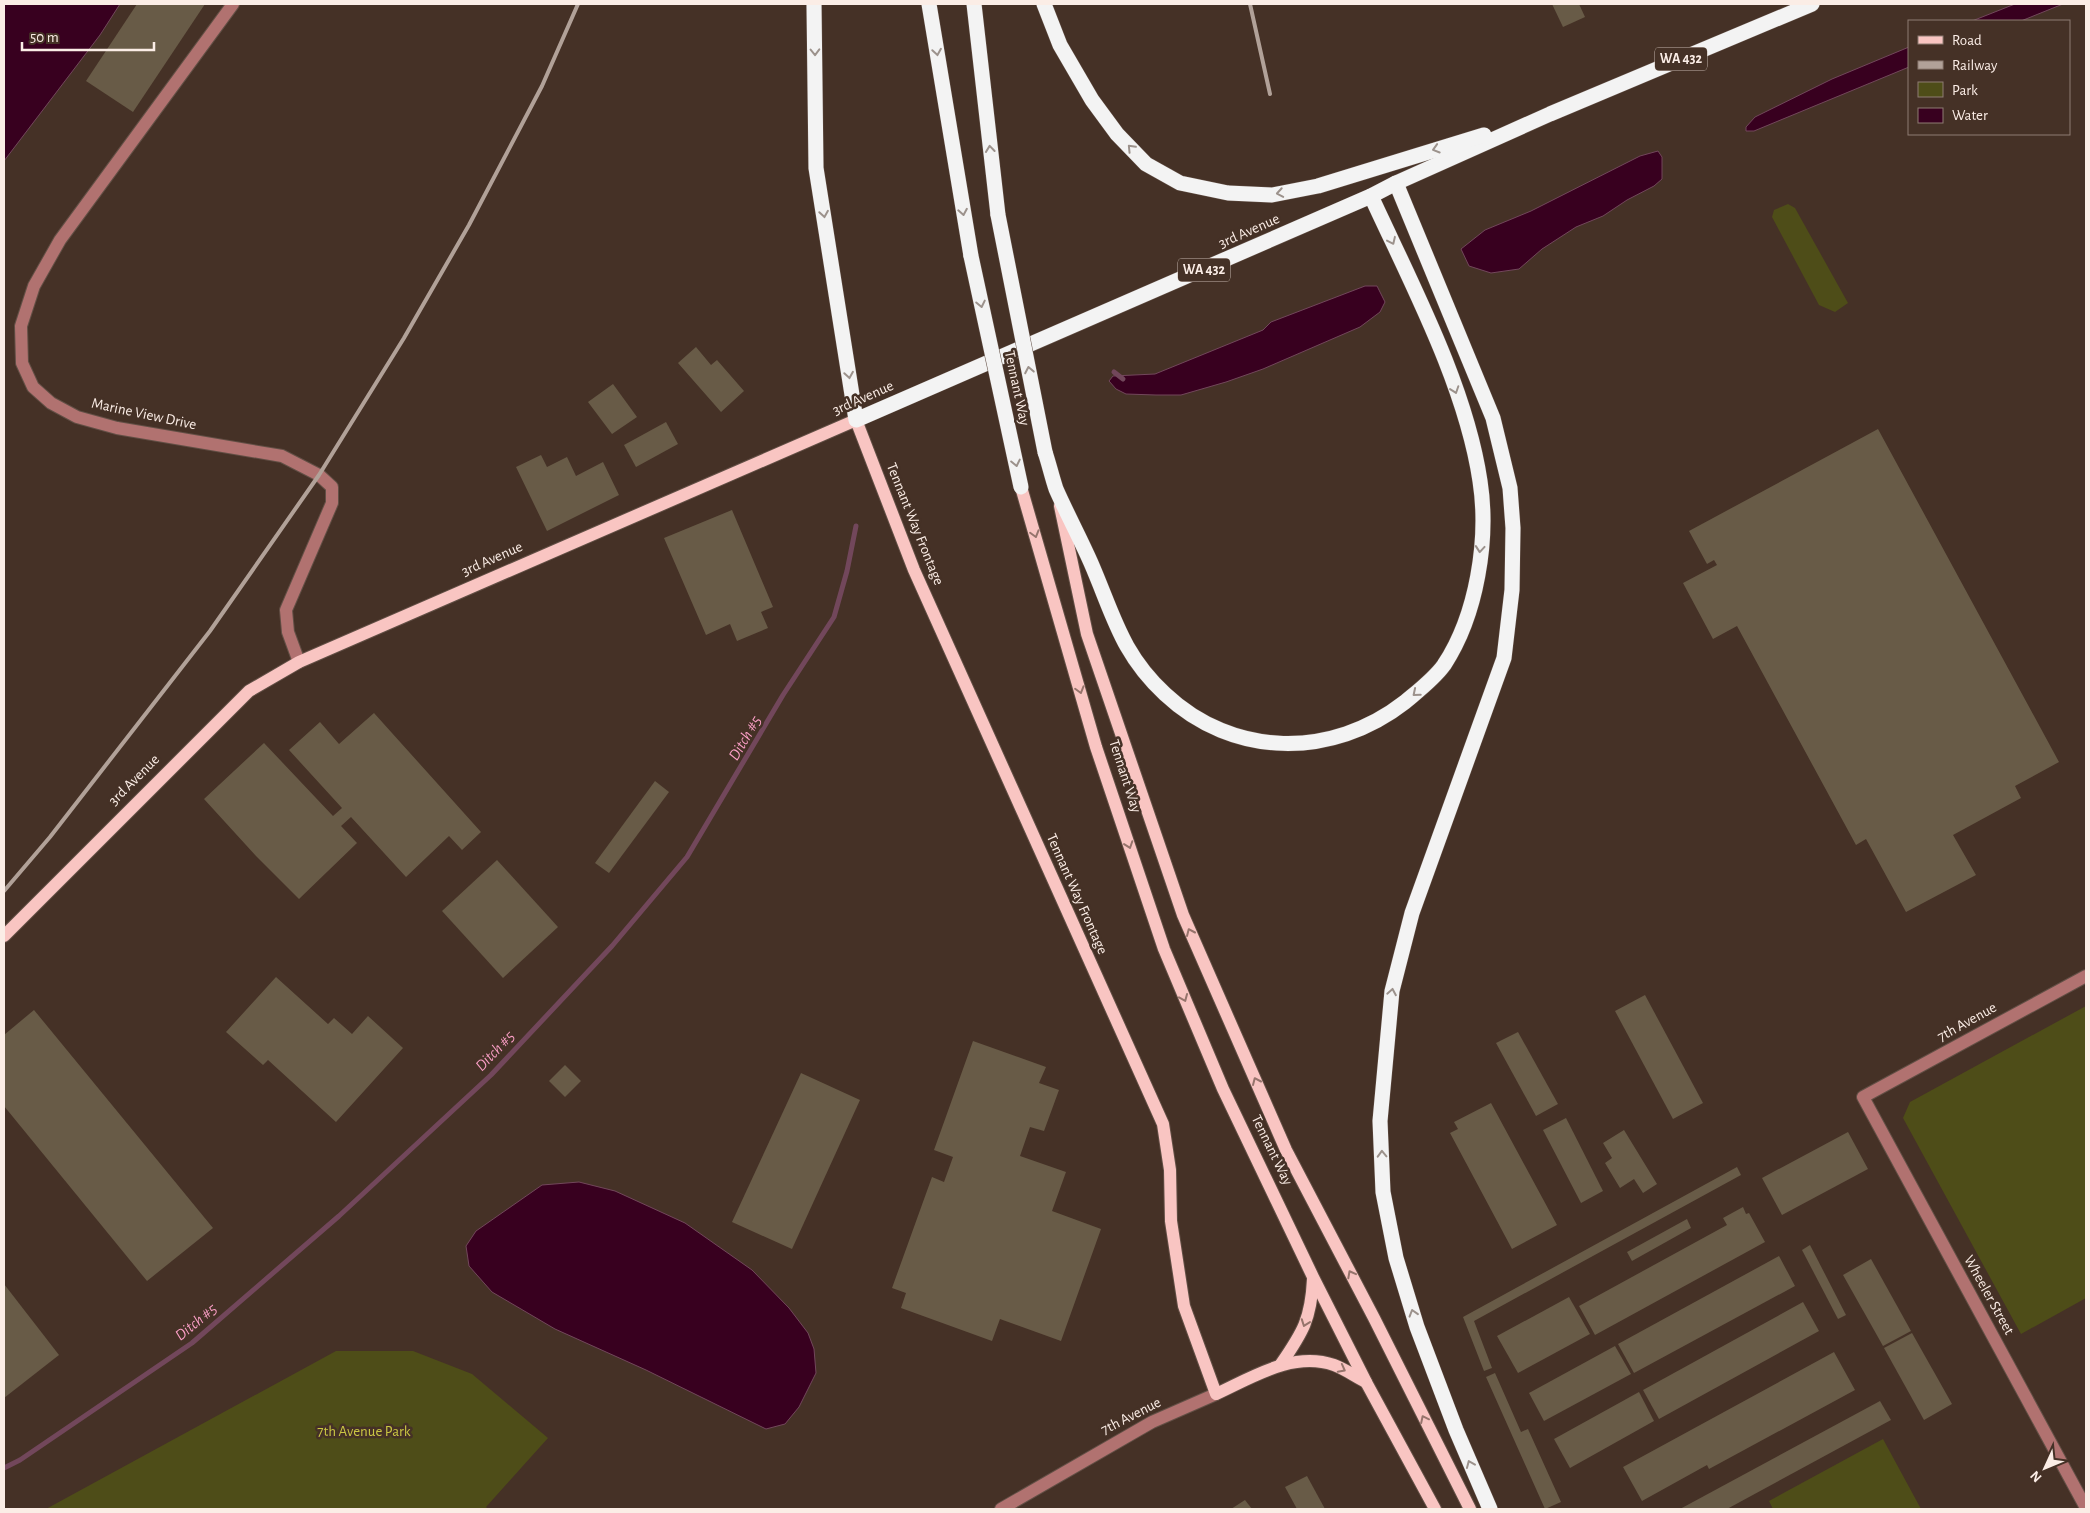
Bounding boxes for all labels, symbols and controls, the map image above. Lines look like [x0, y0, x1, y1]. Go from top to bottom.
scale bar [22, 20, 155, 52]
legend [1908, 20, 2070, 135]
text: 50 m [30, 30, 59, 45]
text: Road [1952, 33, 1982, 48]
one-way arrow [931, 48, 941, 56]
road number: WA 432 [1655, 48, 1707, 70]
one-way arrow [810, 49, 820, 57]
text: Railway [1952, 58, 1998, 73]
text: Park [1952, 83, 1978, 98]
text: Water [1952, 108, 1988, 123]
one-way arrow [1127, 144, 1136, 153]
one-way arrow [1433, 144, 1441, 154]
one-way arrow [985, 145, 996, 153]
one-way arrow [1276, 188, 1284, 198]
one-way arrow [958, 208, 968, 217]
one-way arrow [818, 210, 828, 219]
street label: 3rd Avenue [1216, 211, 1282, 251]
one-way arrow [1385, 235, 1395, 244]
road number: WA 432 [1178, 258, 1230, 282]
one-way arrow [975, 299, 986, 308]
street label: Tennant Way [1002, 349, 1032, 427]
one-way arrow [1024, 366, 1034, 375]
one-way arrow [843, 371, 854, 379]
street label: 3rd Avenue [830, 378, 896, 418]
one-way arrow [1449, 385, 1459, 394]
street label: Marine View Drive [90, 396, 198, 432]
one-way arrow [1010, 458, 1021, 467]
street label: Tennant Way Frontage [884, 461, 946, 587]
one-way arrow [1029, 530, 1039, 538]
street label: 3rd Avenue [459, 539, 525, 579]
one-way arrow [1475, 545, 1486, 553]
one-way arrow [1074, 686, 1084, 694]
one-way arrow [1413, 687, 1422, 696]
water label: Ditch #5 [726, 713, 765, 763]
street label: Tennant Way [1106, 737, 1144, 815]
street label: 3rd Avenue [106, 752, 162, 808]
street label: Tennant Way Frontage [1044, 831, 1110, 957]
one-way arrow [1123, 841, 1133, 849]
one-way arrow [1186, 928, 1197, 937]
one-way arrow [1386, 988, 1397, 996]
one-way arrow [1178, 993, 1189, 1002]
street label: 7th Avenue [1935, 1000, 1999, 1044]
water label: Ditch #5 [472, 1028, 518, 1074]
one-way arrow [1251, 1077, 1262, 1086]
street label: Tennant Way [1249, 1113, 1296, 1188]
one-way arrow [1376, 1150, 1387, 1158]
street label: Wheeler Street [1961, 1253, 2017, 1337]
one-way arrow [1347, 1270, 1357, 1279]
water label: Ditch #5 [172, 1300, 220, 1344]
one-way arrow [1408, 1309, 1418, 1317]
one-way arrow [1301, 1319, 1311, 1327]
one-way arrow [1336, 1363, 1345, 1373]
street label: 7th Avenue [1099, 1395, 1163, 1437]
one-way arrow [1420, 1415, 1430, 1424]
park label: 7th Avenue Park [317, 1424, 411, 1439]
north arrow [2020, 1443, 2070, 1493]
one-way arrow [1466, 1460, 1477, 1469]
text: N [2028, 1468, 2045, 1485]

